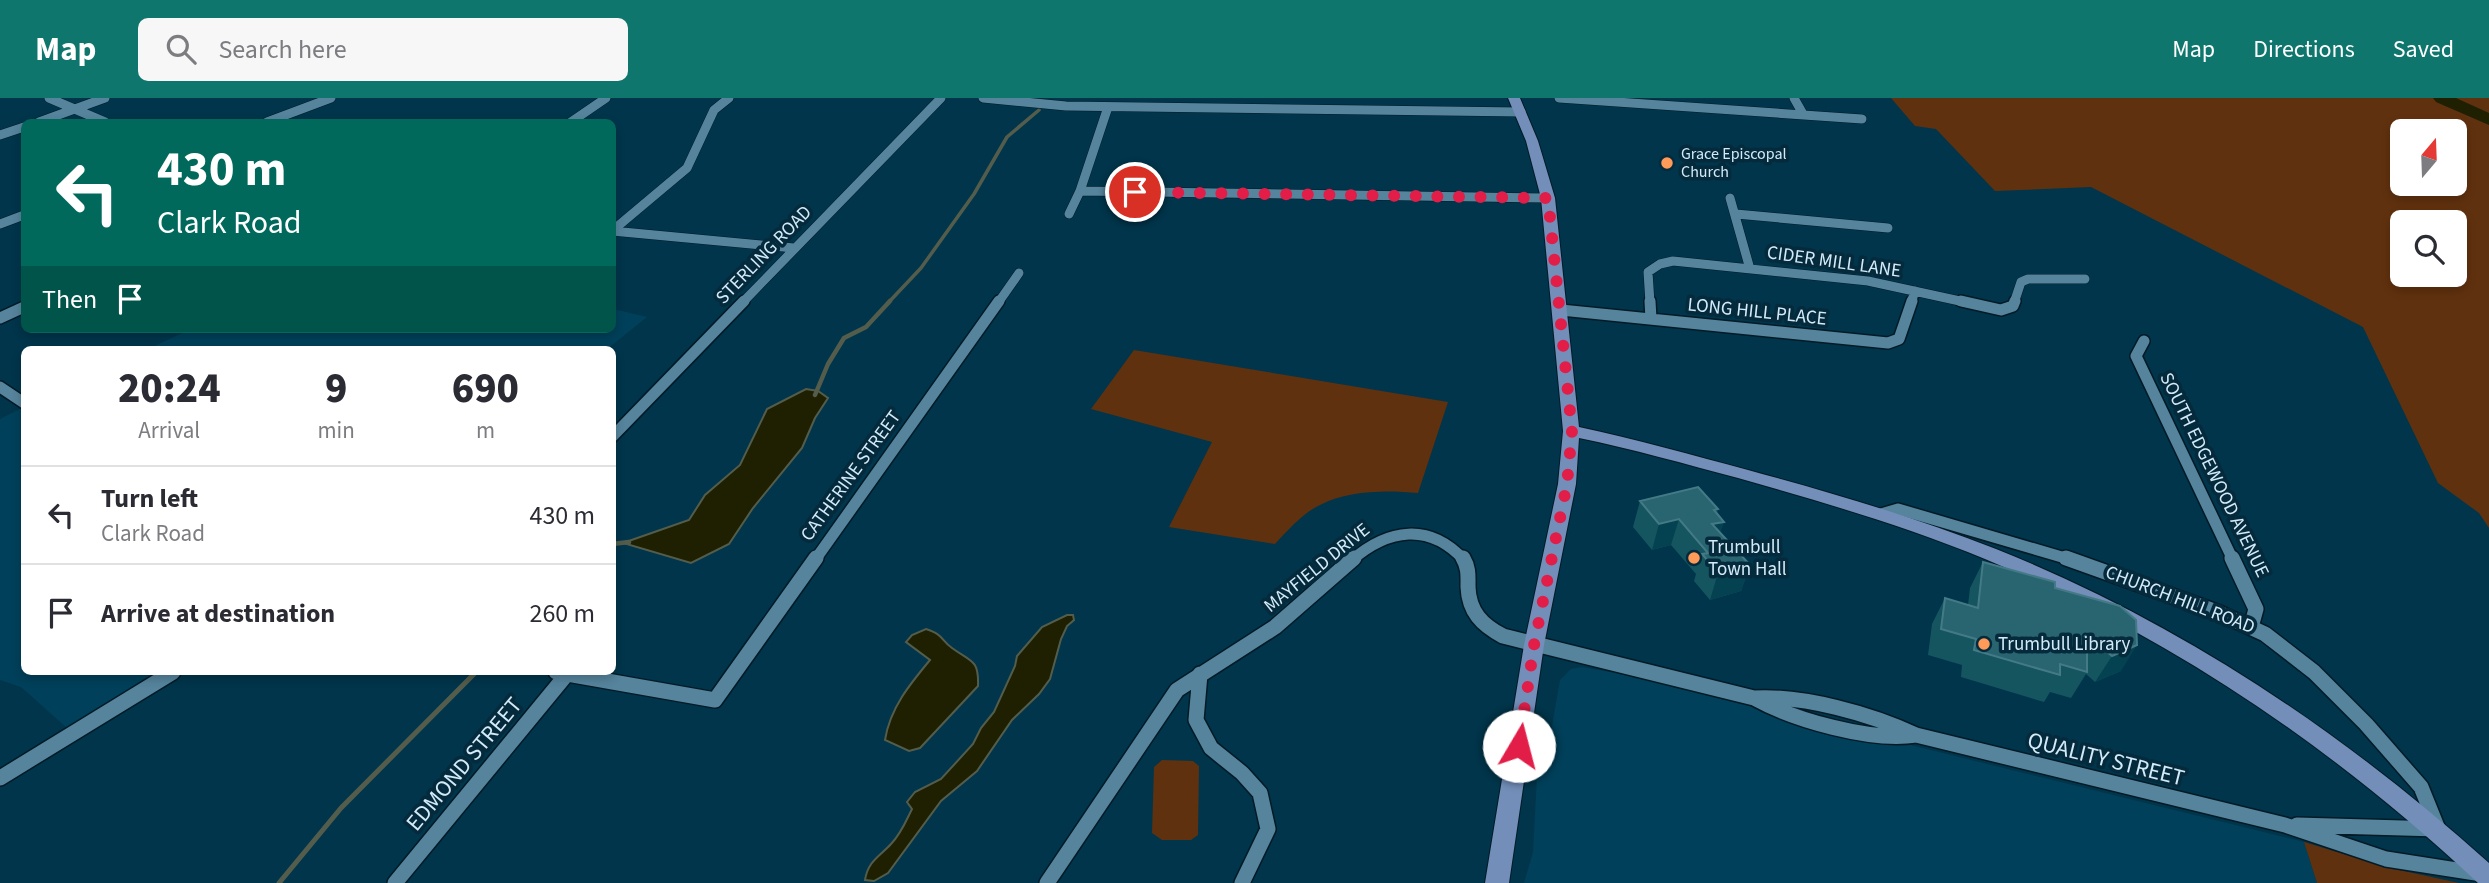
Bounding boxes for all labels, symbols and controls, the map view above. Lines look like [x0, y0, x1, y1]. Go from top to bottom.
search box [138, 18, 628, 81]
text: Map [35, 26, 96, 73]
icon: search [162, 30, 200, 68]
text: Search here [218, 31, 347, 68]
text: Map [2172, 32, 2215, 67]
text: Directions [2253, 32, 2355, 67]
text: Saved [2393, 32, 2454, 67]
north arrow [2390, 119, 2468, 196]
map controls [2390, 119, 2467, 287]
text: 430 m [157, 135, 286, 205]
place label: Grace Episcopal Church [1681, 143, 1787, 183]
icon: left [42, 147, 133, 238]
marker: Grace Episcopal Church [1659, 155, 1675, 171]
pin [1105, 162, 1165, 222]
icon: arrive [1116, 173, 1154, 211]
text: Clark Road [157, 200, 302, 246]
street label: STERLING ROAD [710, 200, 818, 310]
button: search [2390, 210, 2467, 287]
street label: CIDER MILL LANE [1765, 239, 1903, 285]
icon: arrive [111, 280, 149, 318]
text: Then [42, 281, 97, 318]
street label: LONG HILL PLACE [1686, 291, 1828, 333]
text: 20:24 [118, 359, 221, 419]
text: 9 [325, 359, 347, 419]
text: 690 [452, 359, 519, 419]
street label: SOUTH EDGEWOOD AVENUE [2153, 368, 2275, 582]
street label: CATHERINE STREET [794, 405, 908, 547]
text: Arrival [138, 414, 200, 447]
text: min [318, 414, 355, 447]
text: m [476, 414, 495, 447]
text: Turn left [101, 480, 198, 517]
icon: left [42, 496, 80, 534]
text: 430 m [529, 497, 595, 534]
text: Clark Road [101, 517, 205, 550]
street label: MAYFIELD DRIVE [1258, 517, 1376, 619]
place label: Trumbull Town Hall [1708, 534, 1787, 583]
marker: Trumbull Town Hall [1686, 550, 1702, 566]
street label: CHURCH HILL ROAD [2101, 559, 2259, 641]
icon: arrive [42, 594, 80, 632]
text: Arrive at destination [101, 595, 335, 632]
text: 260 m [529, 595, 595, 632]
place label: Trumbull Library [1998, 631, 2131, 658]
marker: Trumbull Library [1976, 636, 1992, 652]
street label: EDMOND STREET [398, 690, 530, 838]
position arrow [1482, 709, 1556, 783]
street label: QUALITY STREET [2024, 724, 2188, 794]

